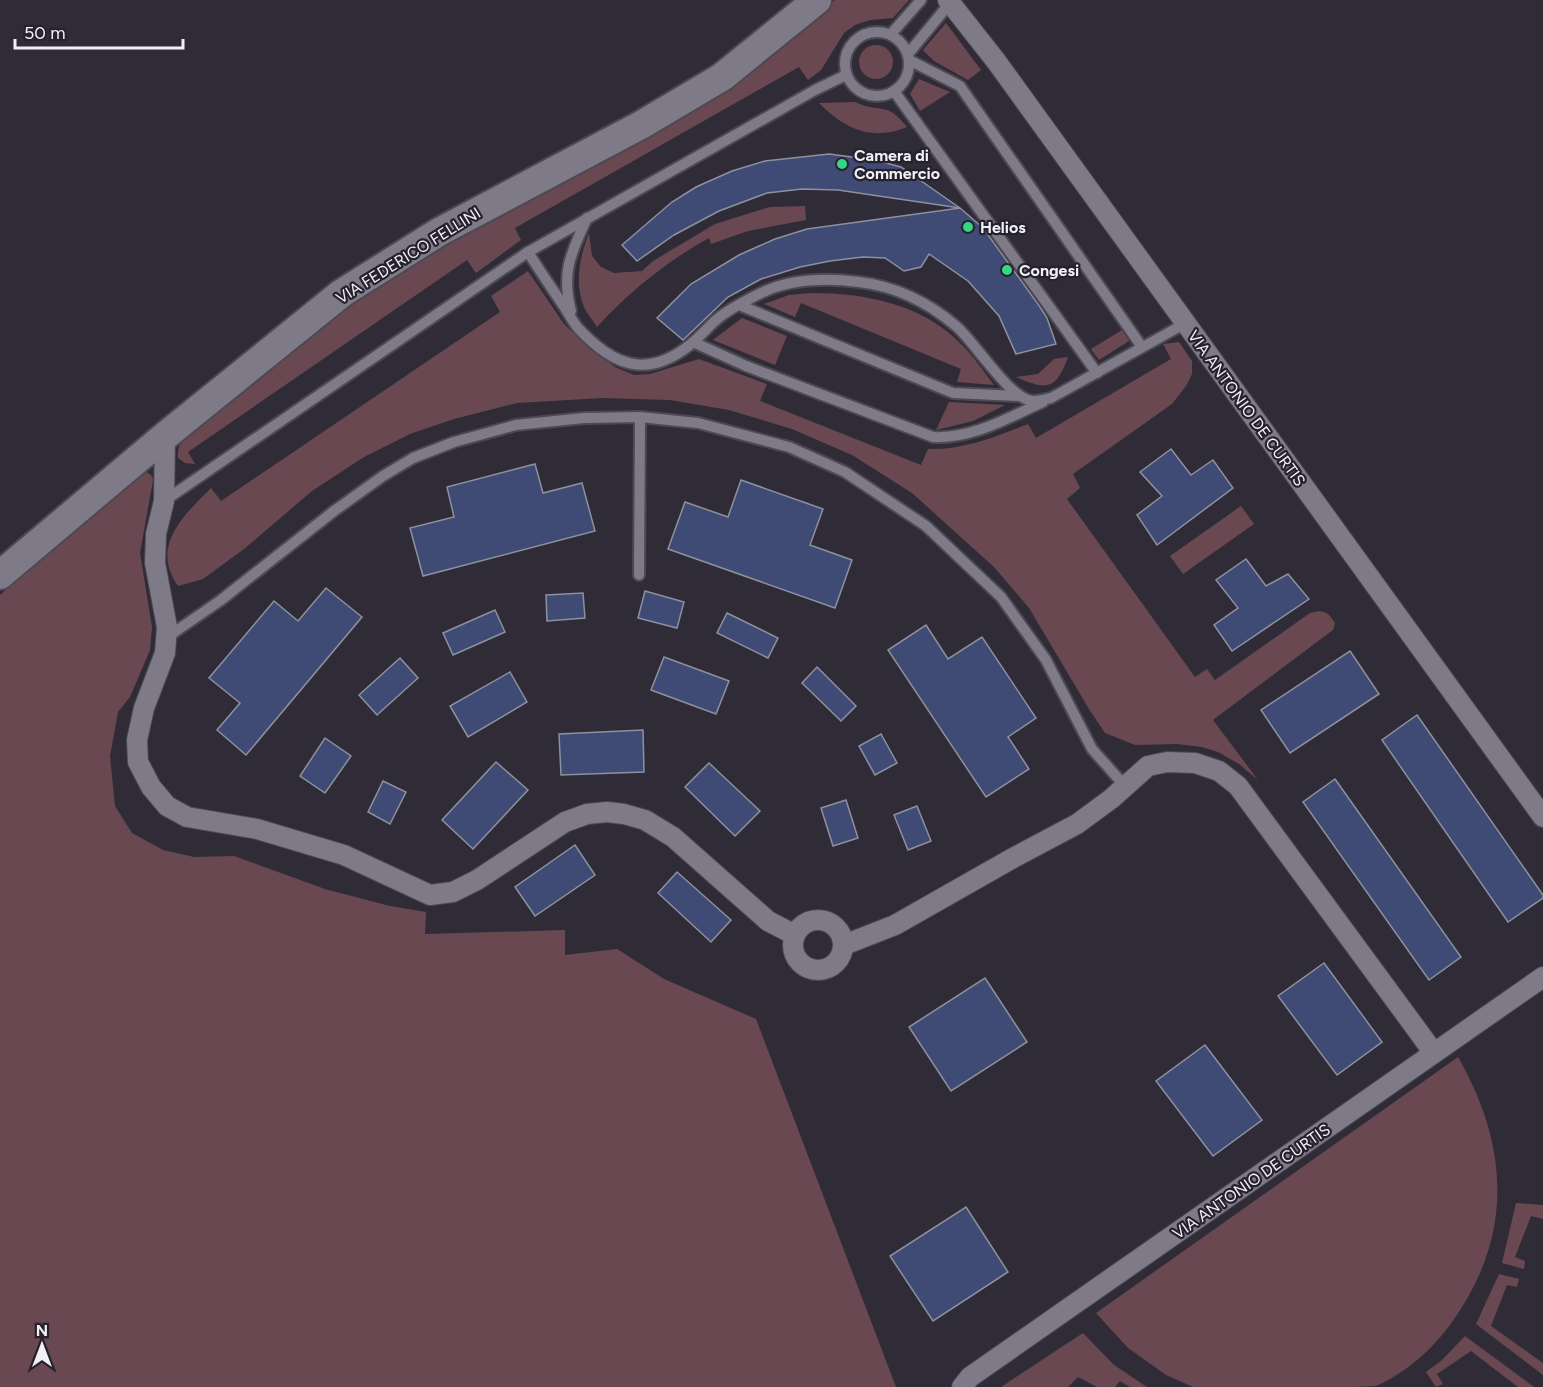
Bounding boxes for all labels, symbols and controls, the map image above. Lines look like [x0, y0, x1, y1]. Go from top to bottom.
scale bar [15, 12, 183, 50]
text: 50 m [24, 22, 66, 44]
place label: Camera di Commercio [854, 146, 940, 183]
marker: Camera di Commercio [835, 157, 849, 171]
street label: VIA FEDERICO FELLINI [332, 203, 484, 308]
place label: Helios [980, 218, 1026, 237]
marker: Helios [961, 220, 975, 234]
place label: Congesi [1019, 261, 1079, 280]
marker: Congesi [1000, 263, 1014, 277]
street label: VIA ANTONIO DE CURTIS [1184, 327, 1310, 490]
street label: VIA ANTONIO DE CURTIS [1169, 1120, 1334, 1243]
north arrow [12, 1315, 72, 1375]
text: N [36, 1321, 48, 1340]

